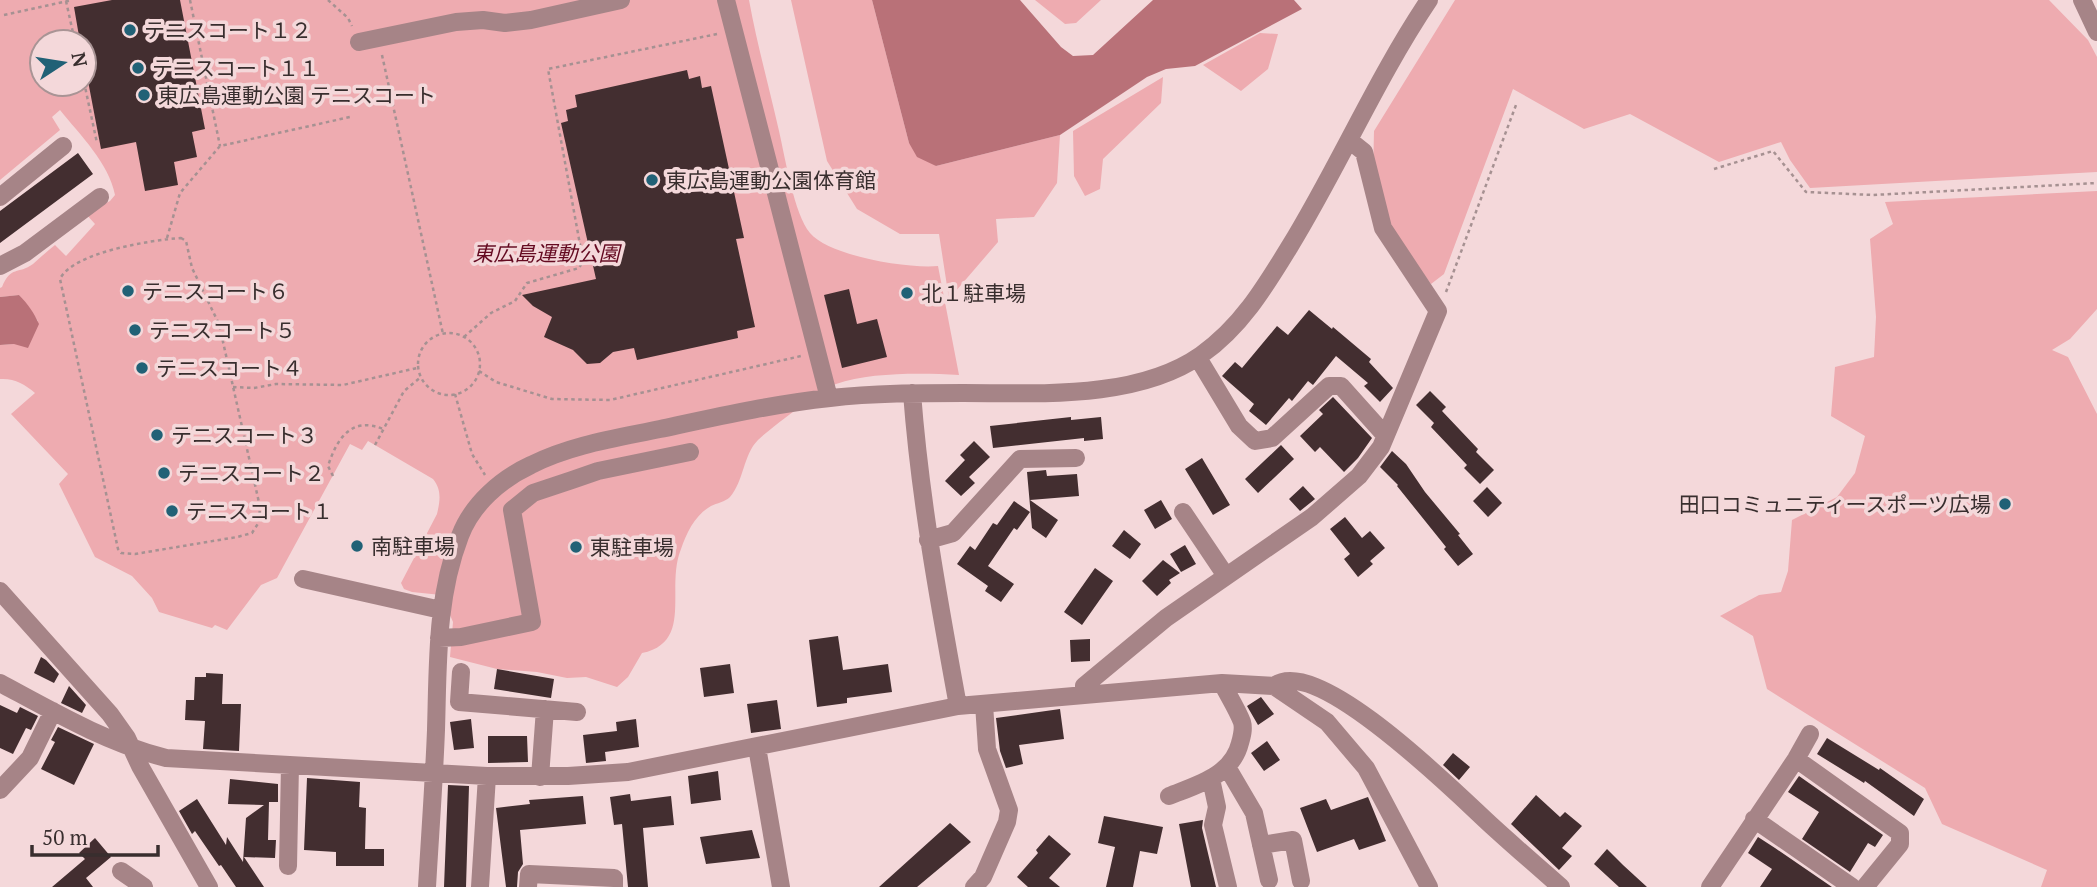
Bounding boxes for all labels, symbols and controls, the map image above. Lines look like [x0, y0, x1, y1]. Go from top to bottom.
place label: テニスコート１２ [144, 16, 312, 44]
marker: テニスコート１２ [122, 22, 138, 38]
north arrow [28, 28, 98, 98]
text: N [66, 50, 94, 70]
place label: テニスコート１１ [152, 54, 320, 82]
marker: テニスコート１１ [130, 60, 146, 76]
place label: 東広島運動公園 テニスコート [158, 81, 436, 109]
marker: 東広島運動公園 テニスコート [136, 87, 152, 103]
place label: 東広島運動公園体育館 [666, 166, 876, 194]
marker: 東広島運動公園体育館 [644, 172, 660, 188]
park label: 東広島運動公園 [473, 239, 622, 267]
place label: テニスコート６ [142, 277, 289, 305]
place label: 北１駐車場 [921, 279, 1026, 307]
marker: テニスコート６ [120, 283, 136, 299]
marker: 北１駐車場 [899, 285, 915, 301]
place label: テニスコート５ [149, 316, 296, 344]
marker: テニスコート５ [127, 322, 143, 338]
place label: テニスコート４ [156, 354, 303, 382]
marker: テニスコート４ [134, 360, 150, 376]
place label: テニスコート３ [171, 421, 318, 449]
marker: テニスコート３ [149, 427, 165, 443]
place label: テニスコート２ [178, 459, 325, 487]
marker: テニスコート２ [156, 465, 172, 481]
place label: 田口コミュニティースポーツ広場 [1679, 490, 1991, 518]
marker: 田口コミュニティースポーツ広場 [1997, 496, 2013, 512]
place label: テニスコート１ [186, 497, 333, 525]
marker: テニスコート１ [164, 503, 180, 519]
place label: 南駐車場 [371, 532, 455, 560]
place label: 東駐車場 [590, 533, 674, 561]
marker: 南駐車場 [349, 538, 365, 554]
marker: 東駐車場 [568, 539, 584, 555]
scale bar [32, 814, 158, 858]
text: 50 m [42, 823, 88, 851]

